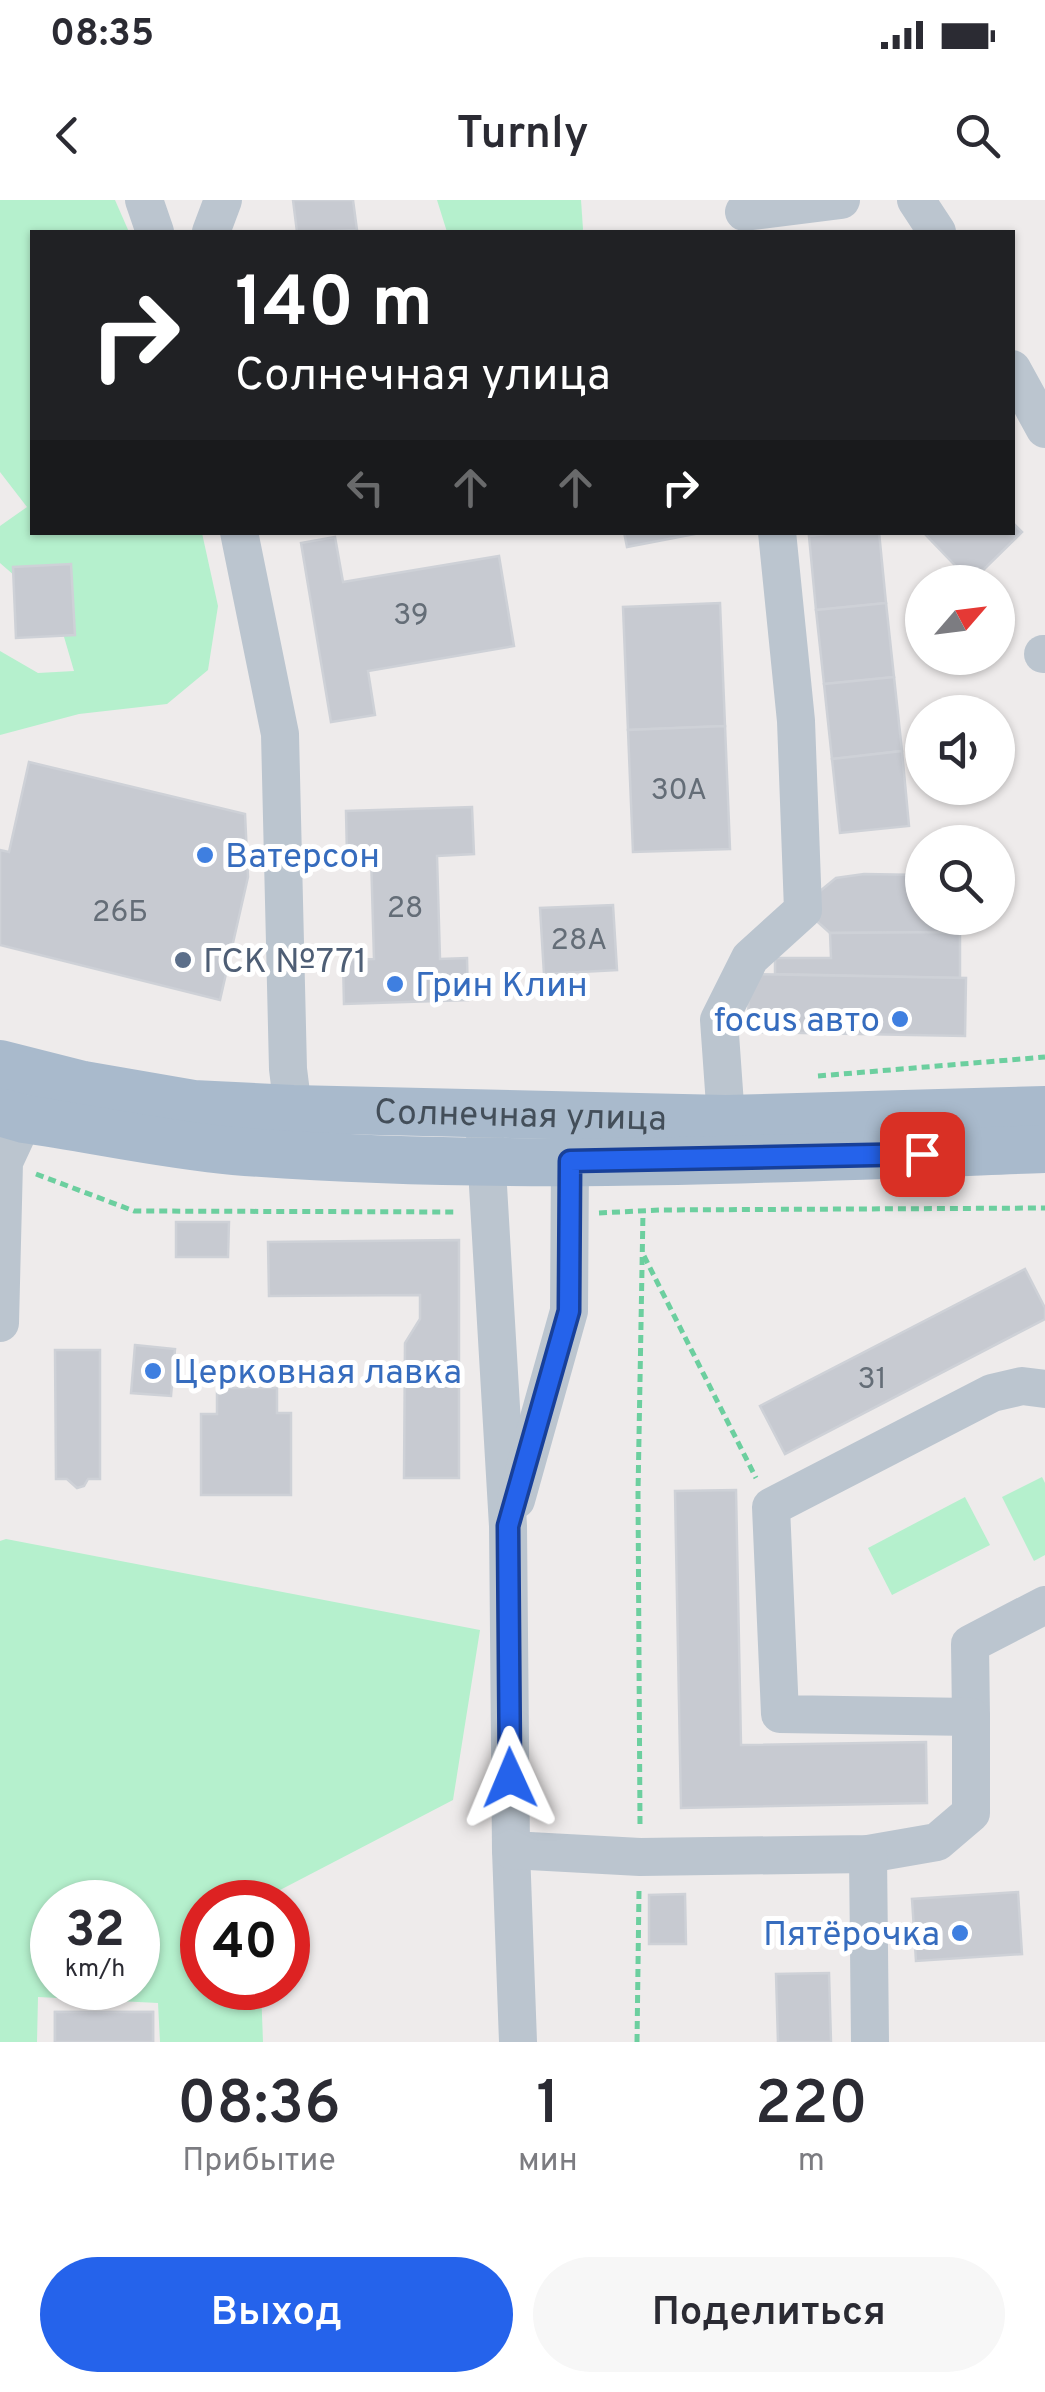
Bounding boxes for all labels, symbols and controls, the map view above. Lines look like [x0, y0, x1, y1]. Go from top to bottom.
text: 08:35 [50, 11, 154, 60]
text: Turnly [456, 107, 589, 164]
icon: back [40, 108, 95, 163]
icon: search [950, 108, 1005, 163]
text: 140 m [235, 262, 433, 351]
icon: right [70, 270, 200, 400]
text: Солнечная улица [235, 349, 611, 406]
icon: left [338, 460, 393, 515]
icon: ahead [443, 460, 498, 515]
icon: ahead [548, 460, 603, 515]
icon: right [653, 460, 708, 515]
north arrow [905, 565, 1015, 675]
map controls [905, 565, 1015, 935]
house number: 39 [393, 598, 429, 635]
button: sound [905, 695, 1015, 805]
house number: 30А [651, 773, 707, 810]
button: search [905, 825, 1015, 935]
place label: Ватерсон [225, 836, 380, 880]
marker: Ватерсон [194, 844, 216, 866]
house number: 28 [387, 891, 423, 928]
house number: 26Б [92, 895, 148, 932]
house number: 28А [551, 923, 607, 960]
place label: ГСК №771 [203, 941, 367, 985]
marker: ГСК №771 [172, 949, 194, 971]
place label: Грин Клин [415, 965, 588, 1009]
marker: Грин Клин [384, 973, 406, 995]
place label: focus авто [714, 1000, 880, 1044]
marker: focus авто [889, 1008, 911, 1030]
street label: Солнечная улица [374, 1092, 667, 1143]
pin [880, 1112, 965, 1197]
icon: arrive [895, 1127, 950, 1182]
place label: Церковная лавка [173, 1352, 462, 1396]
marker: Церковная лавка [142, 1360, 164, 1382]
house number: 31 [857, 1362, 887, 1399]
position arrow [458, 1726, 562, 1830]
speed limit sign: 40 [180, 1880, 310, 2010]
text: 32 [65, 1901, 125, 1964]
place label: Пятёрочка [763, 1914, 940, 1958]
marker: Пятёрочка [949, 1922, 971, 1944]
text: km/h [65, 1954, 125, 1986]
text: 08:36 [177, 2069, 341, 2145]
text: 1 [536, 2069, 560, 2145]
text: 220 [755, 2069, 868, 2145]
text: Прибытие [182, 2142, 336, 2182]
text: мин [518, 2142, 578, 2182]
text: m [798, 2142, 825, 2182]
button: Выход [40, 2257, 513, 2372]
button: Поделиться [533, 2257, 1005, 2372]

